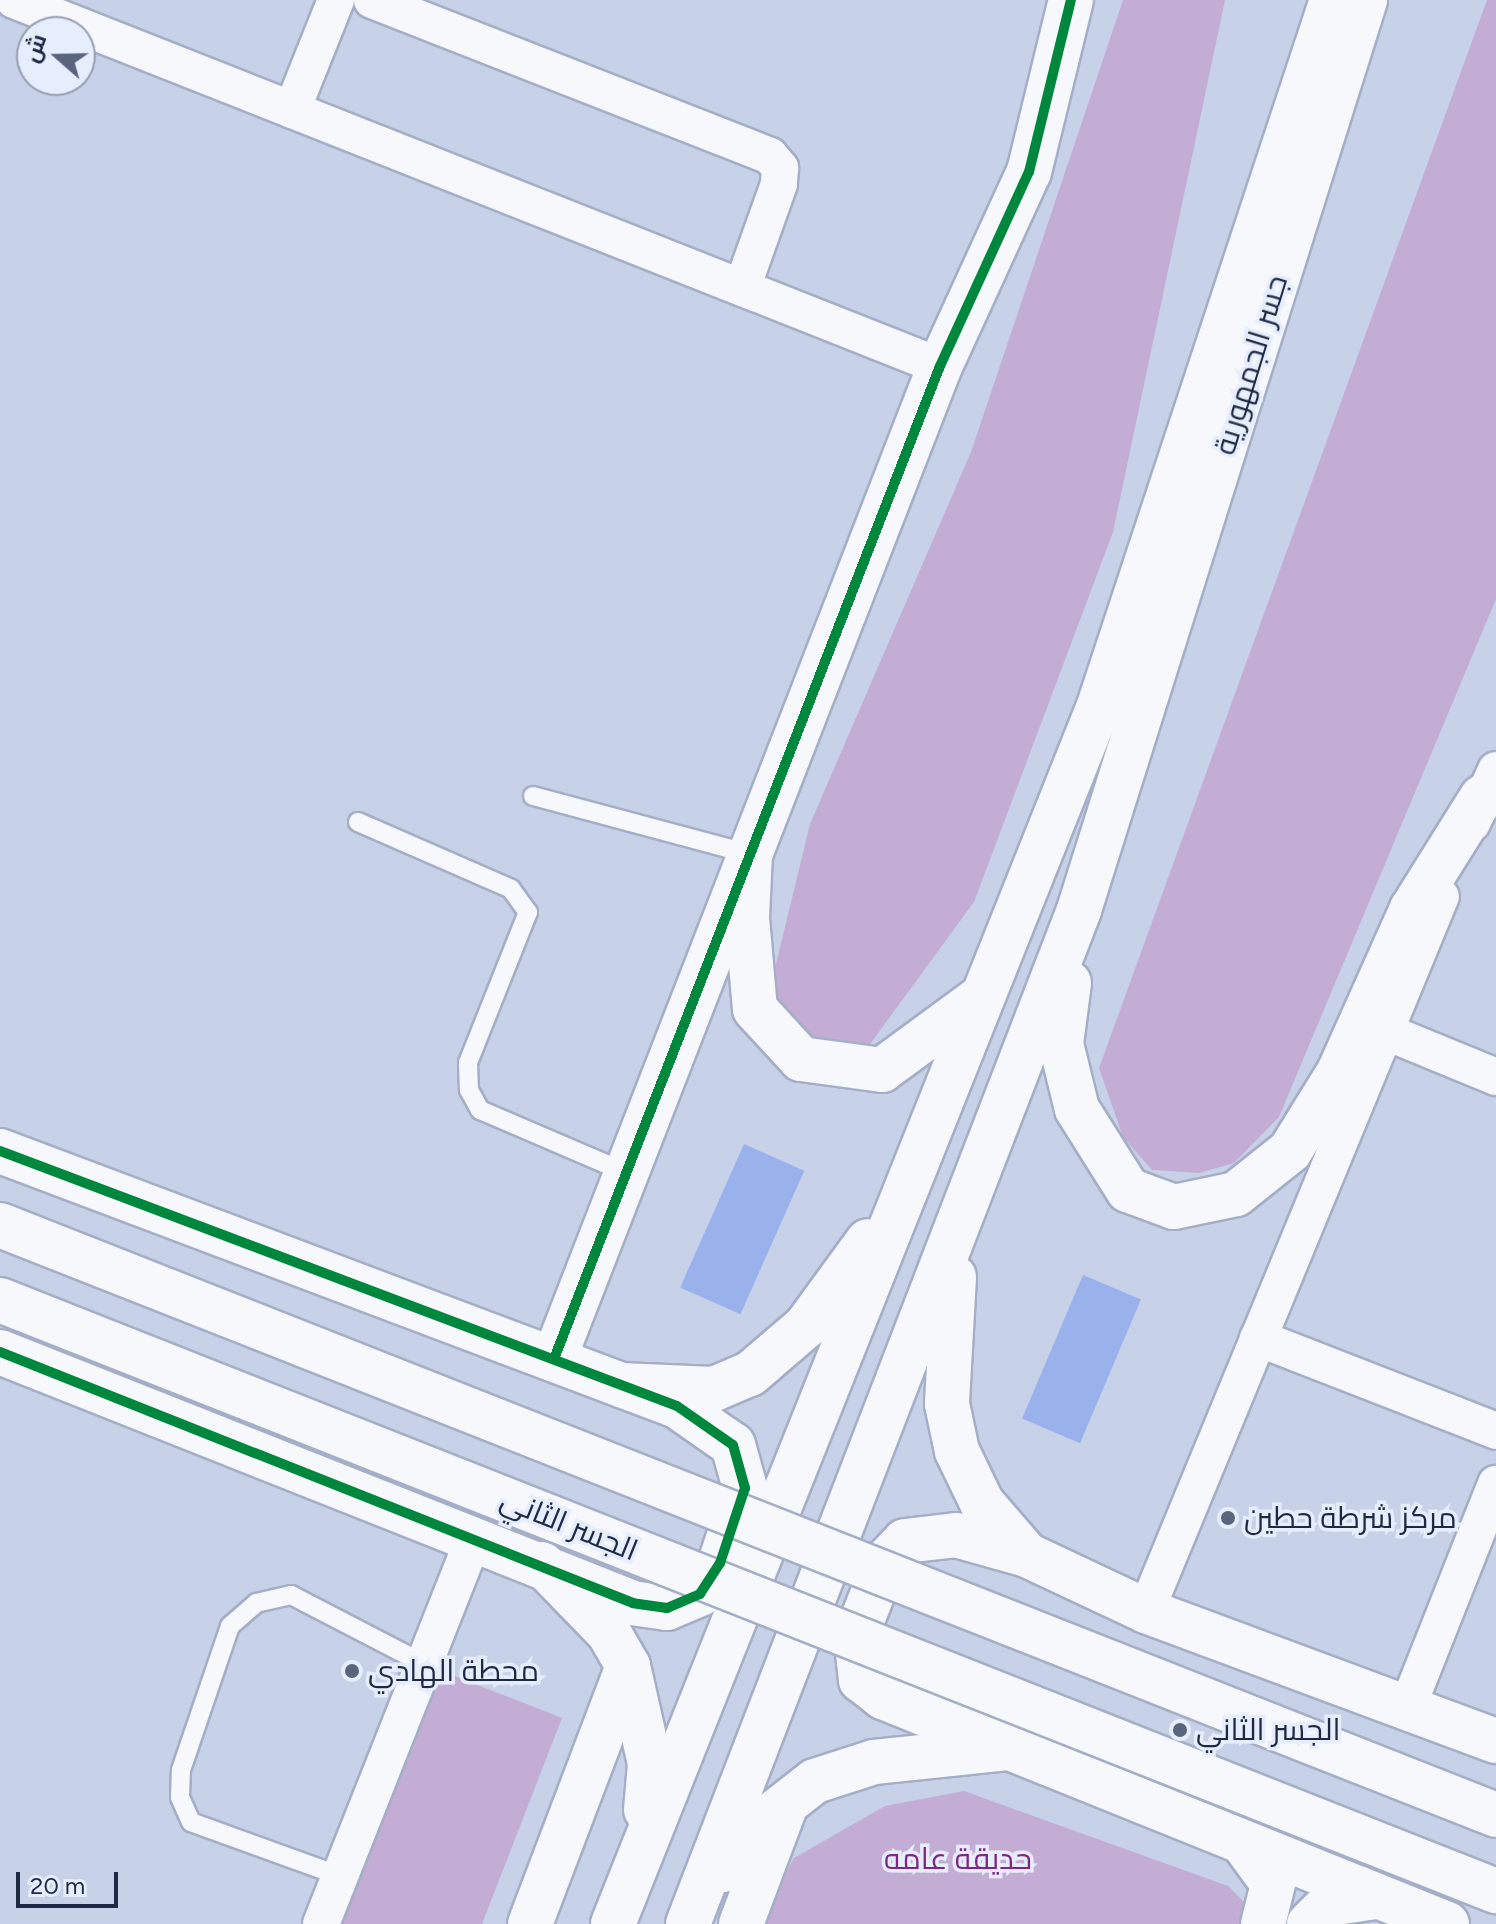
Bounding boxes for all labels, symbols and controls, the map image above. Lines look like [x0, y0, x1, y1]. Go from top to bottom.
north arrow [16, 16, 96, 96]
text: ش [17, 30, 52, 66]
street label: جسر الجمهورية [1207, 271, 1295, 459]
street label: الجسر الثاني [495, 1481, 643, 1569]
place label: مركز شرطة حطين [1244, 1500, 1457, 1536]
marker: مركز شرطة حطين [1219, 1509, 1237, 1527]
place label: محطة الهادي [368, 1653, 539, 1689]
marker: محطة الهادي [343, 1662, 361, 1680]
place label: الجسر الثاني [1196, 1712, 1341, 1748]
marker: الجسر الثاني [1171, 1721, 1189, 1739]
park label: حديقة عامه [884, 1841, 1032, 1877]
scale bar [20, 1856, 122, 1906]
text: 20 m [30, 1871, 85, 1900]

